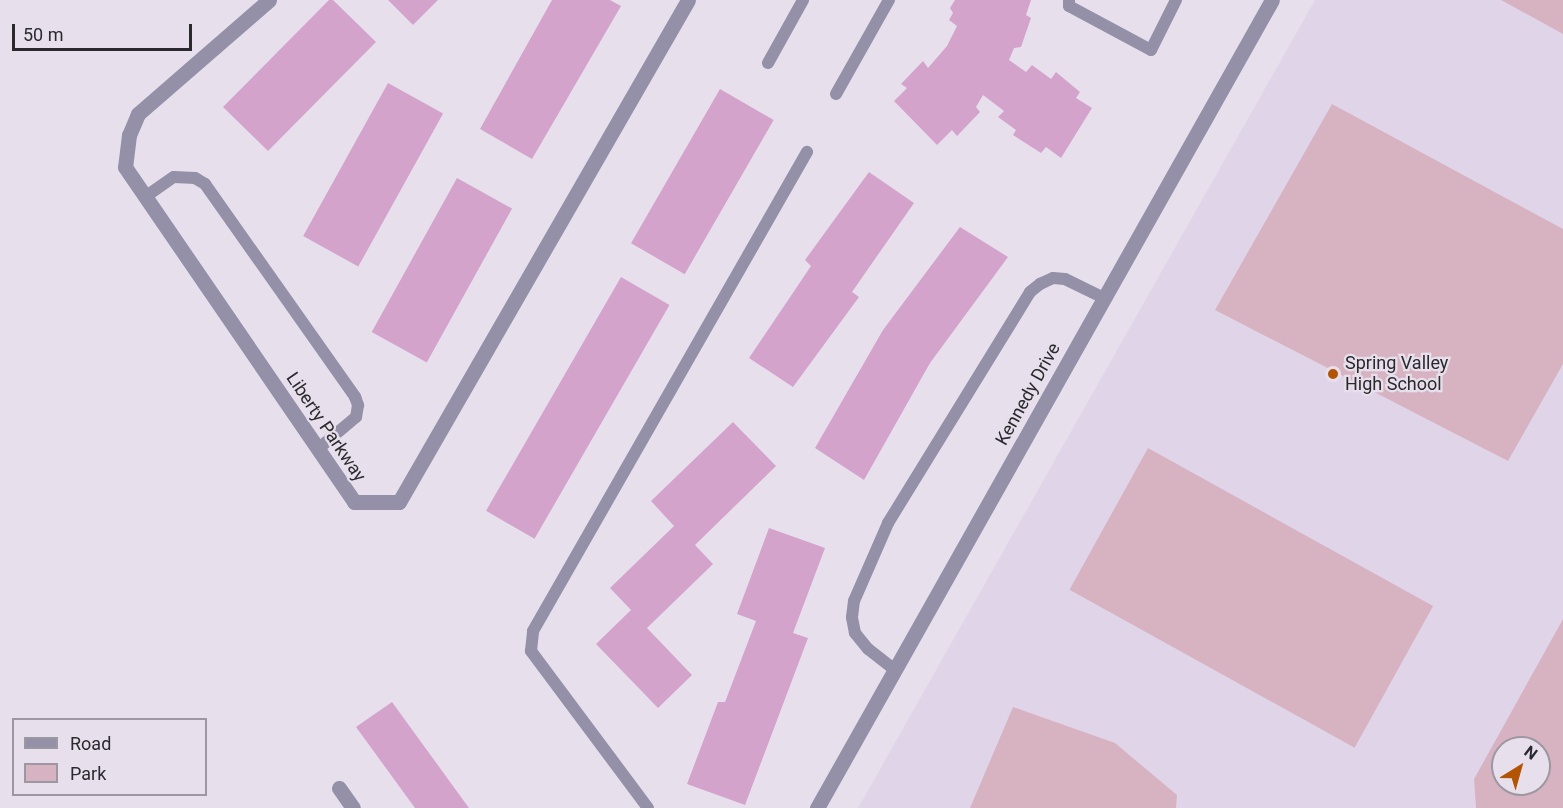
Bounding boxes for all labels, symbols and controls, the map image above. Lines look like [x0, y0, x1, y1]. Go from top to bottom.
scale bar [15, 12, 195, 50]
text: 50 m [23, 24, 63, 45]
street label: Kennedy Drive [991, 339, 1065, 449]
place label: Spring Valley High School [1345, 353, 1448, 395]
marker: Spring Valley High School [1326, 367, 1340, 381]
street label: Liberty Parkway [282, 368, 370, 486]
legend [12, 718, 207, 796]
text: Road [70, 733, 111, 754]
north arrow [1491, 736, 1551, 796]
text: N [1521, 742, 1541, 764]
text: Park [70, 763, 106, 784]

